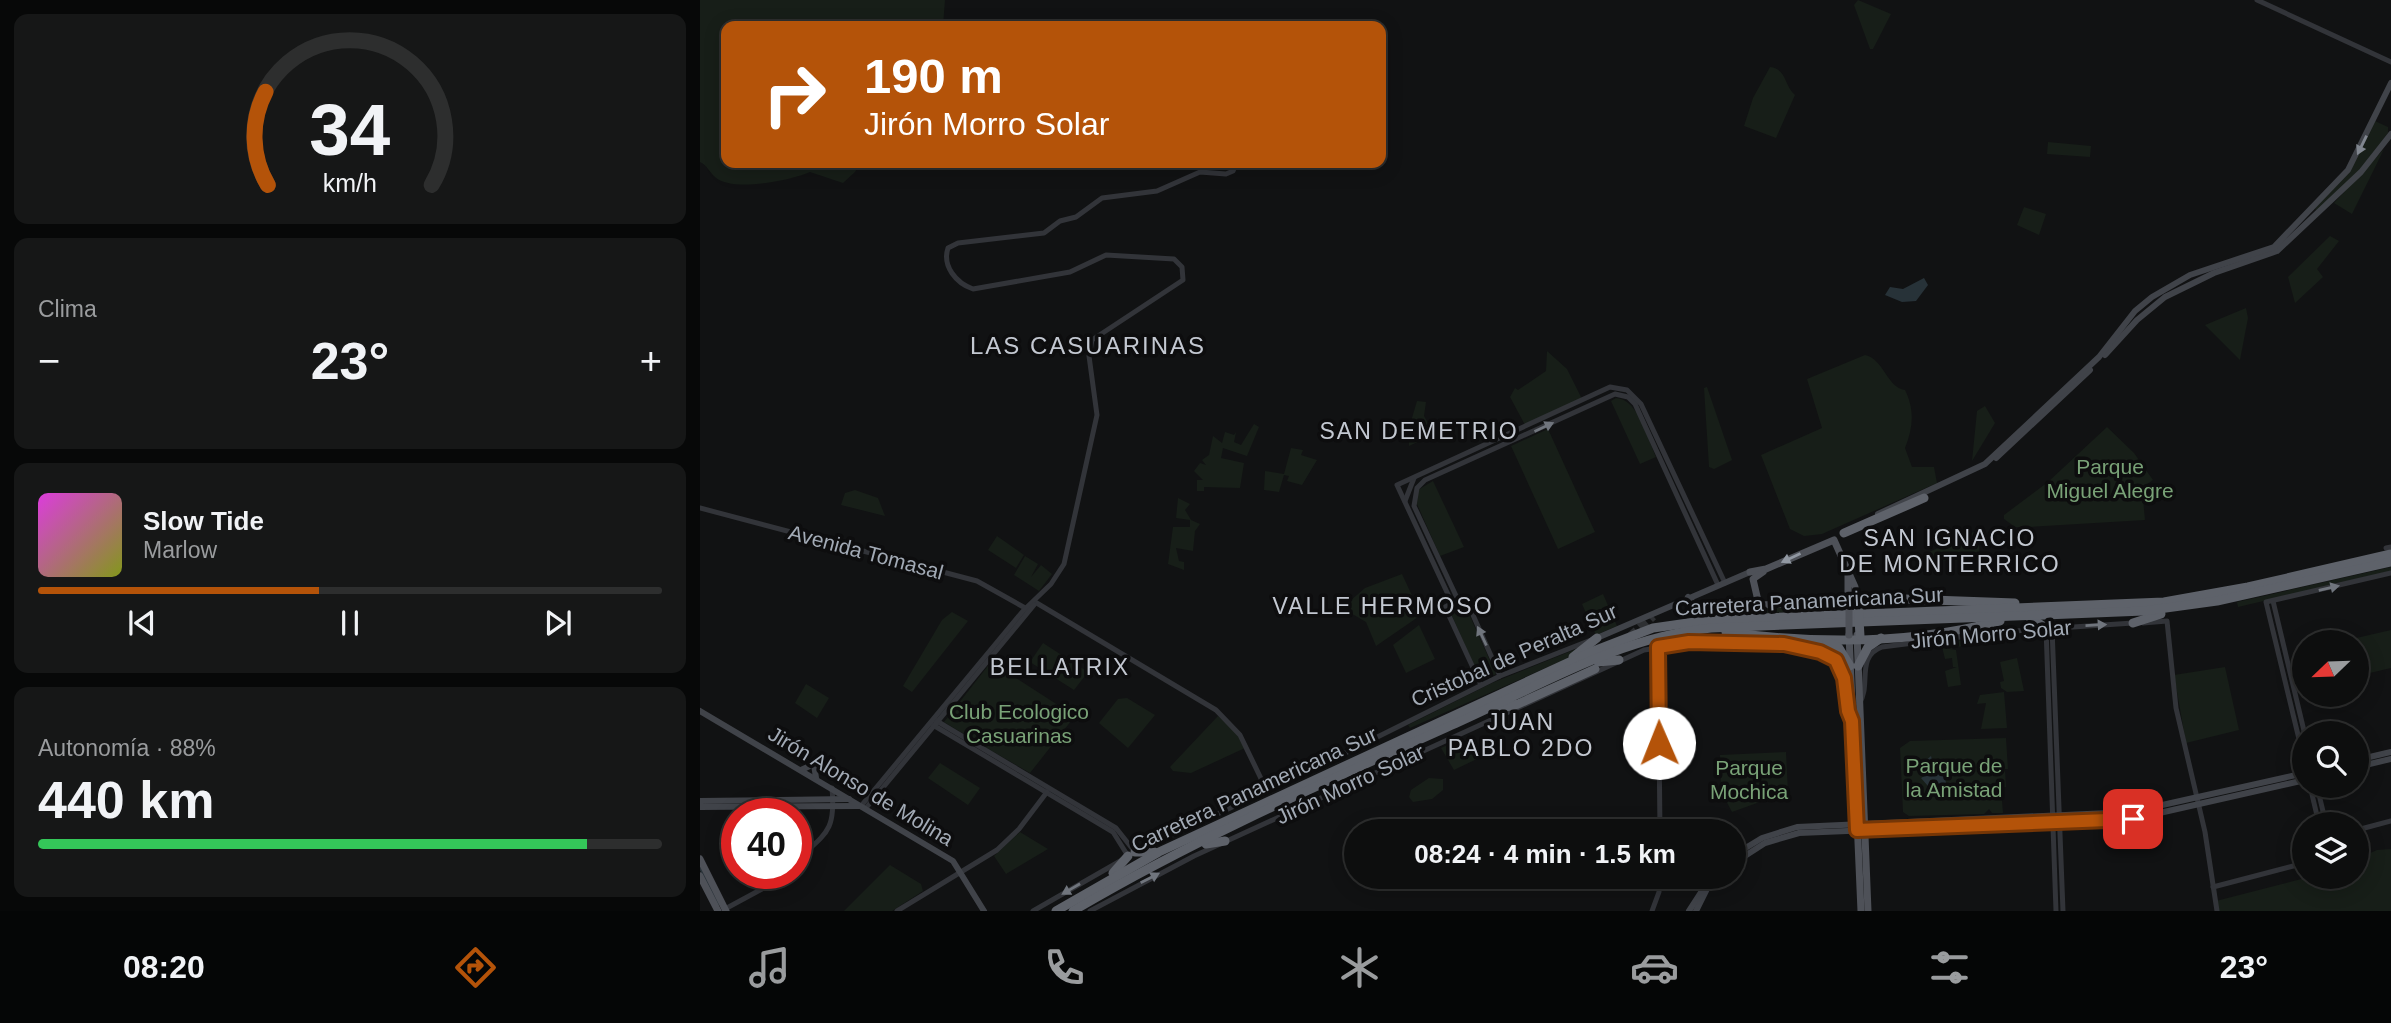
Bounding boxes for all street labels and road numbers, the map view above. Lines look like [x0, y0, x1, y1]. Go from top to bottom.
street label: Avenida Tomasal [786, 520, 946, 584]
street label: Carretera Panamericana Sur [1674, 582, 1944, 620]
street label: Cristobal de Peralta Sur [1407, 599, 1621, 711]
street label: Jirón Morro Solar [1910, 616, 2072, 652]
street label: Jirón Alonso de Molina [765, 722, 958, 850]
street label: Carretera Panamericana Sur [1127, 722, 1381, 856]
street label: Jirón Morro Solar [1272, 740, 1428, 828]

